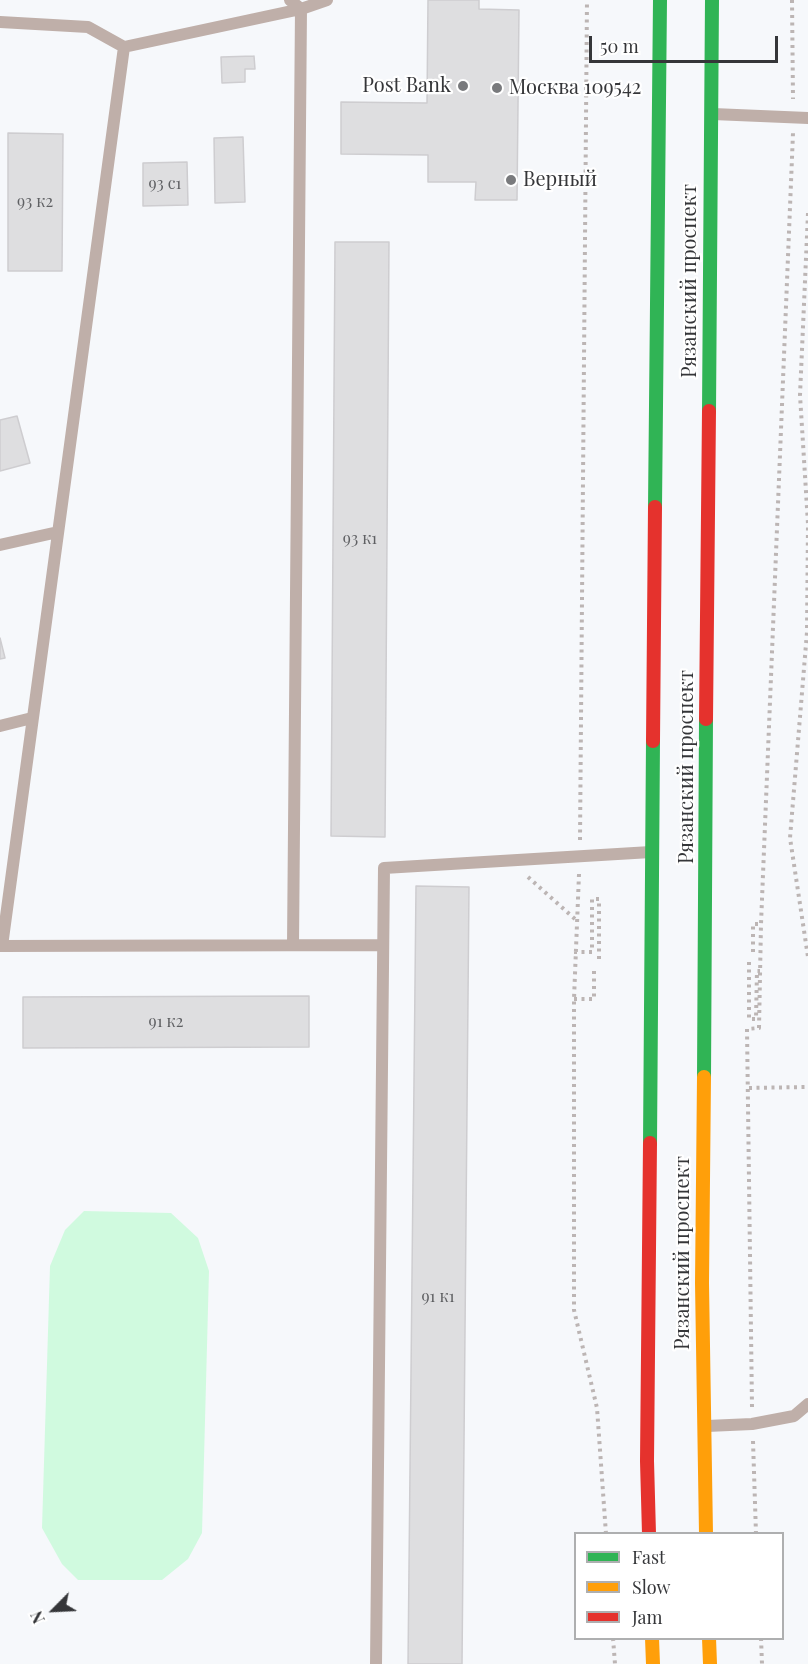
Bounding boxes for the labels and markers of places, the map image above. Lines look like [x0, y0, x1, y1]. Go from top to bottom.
place label: Post Bank [362, 74, 451, 98]
place label: Москва 109542 [509, 76, 641, 100]
marker: Post Bank [456, 79, 470, 93]
marker: Москва 109542 [490, 81, 504, 95]
place label: Верный [523, 168, 597, 192]
marker: Верный [504, 173, 518, 187]

